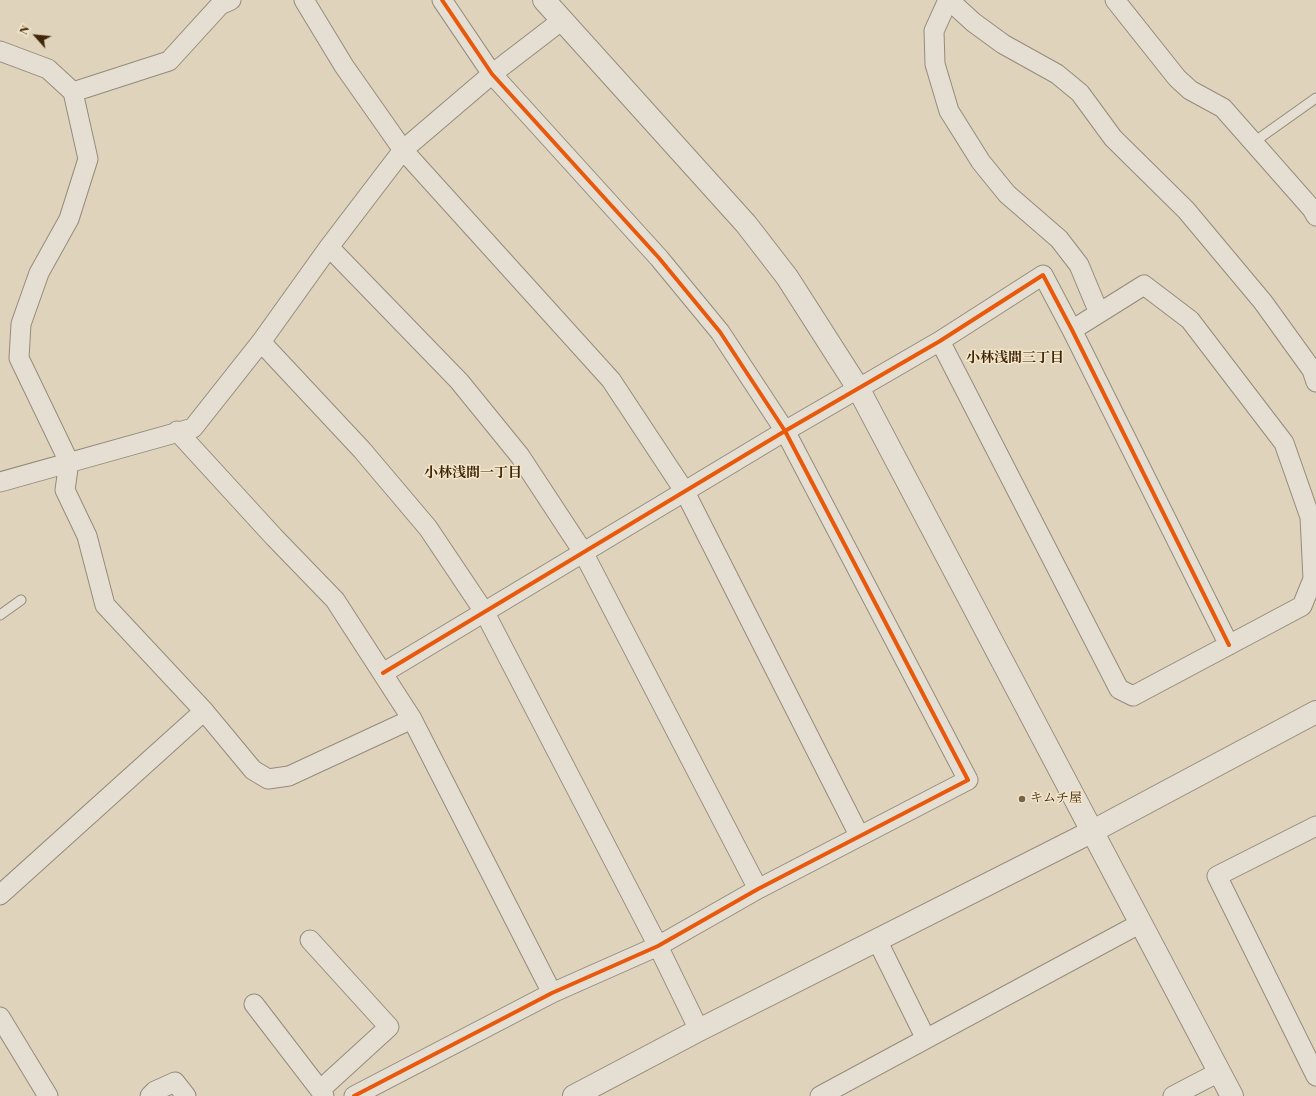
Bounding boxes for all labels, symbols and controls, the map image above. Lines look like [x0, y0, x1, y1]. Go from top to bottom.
north arrow [16, 16, 56, 56]
text: N [17, 24, 34, 38]
district label: 小林浅間三丁目 [966, 351, 1064, 367]
district label: 小林浅間一丁目 [424, 466, 522, 482]
place label: キムチ屋 [1030, 791, 1082, 807]
marker: キムチ屋 [1017, 794, 1027, 804]

